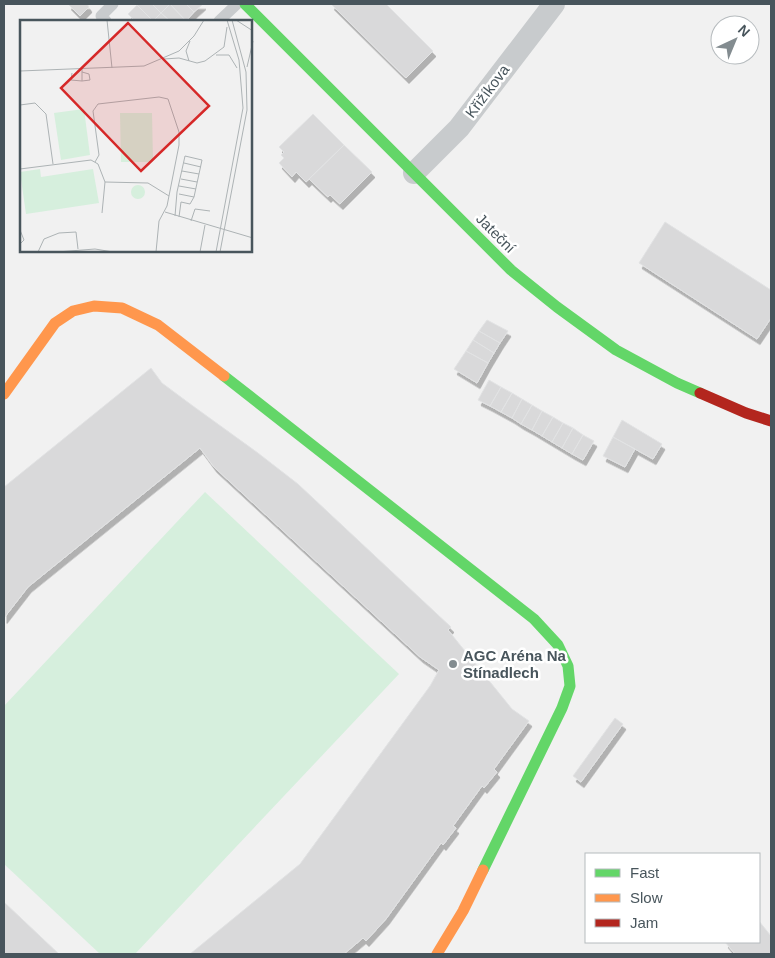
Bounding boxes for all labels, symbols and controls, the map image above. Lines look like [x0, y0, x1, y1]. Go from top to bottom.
north arrow [710, 15, 760, 65]
inset map [20, 20, 252, 252]
text: N [735, 21, 753, 40]
street label: Křižíkova [462, 61, 513, 121]
street label: Jateční [473, 210, 520, 257]
place label: AGC Aréna Na Stínadlech [463, 647, 566, 681]
marker: AGC Aréna Na Stínadlech [447, 658, 459, 670]
legend [585, 853, 760, 943]
text: Fast [630, 864, 660, 881]
text: Slow [630, 889, 663, 906]
text: Jam [630, 914, 658, 931]

